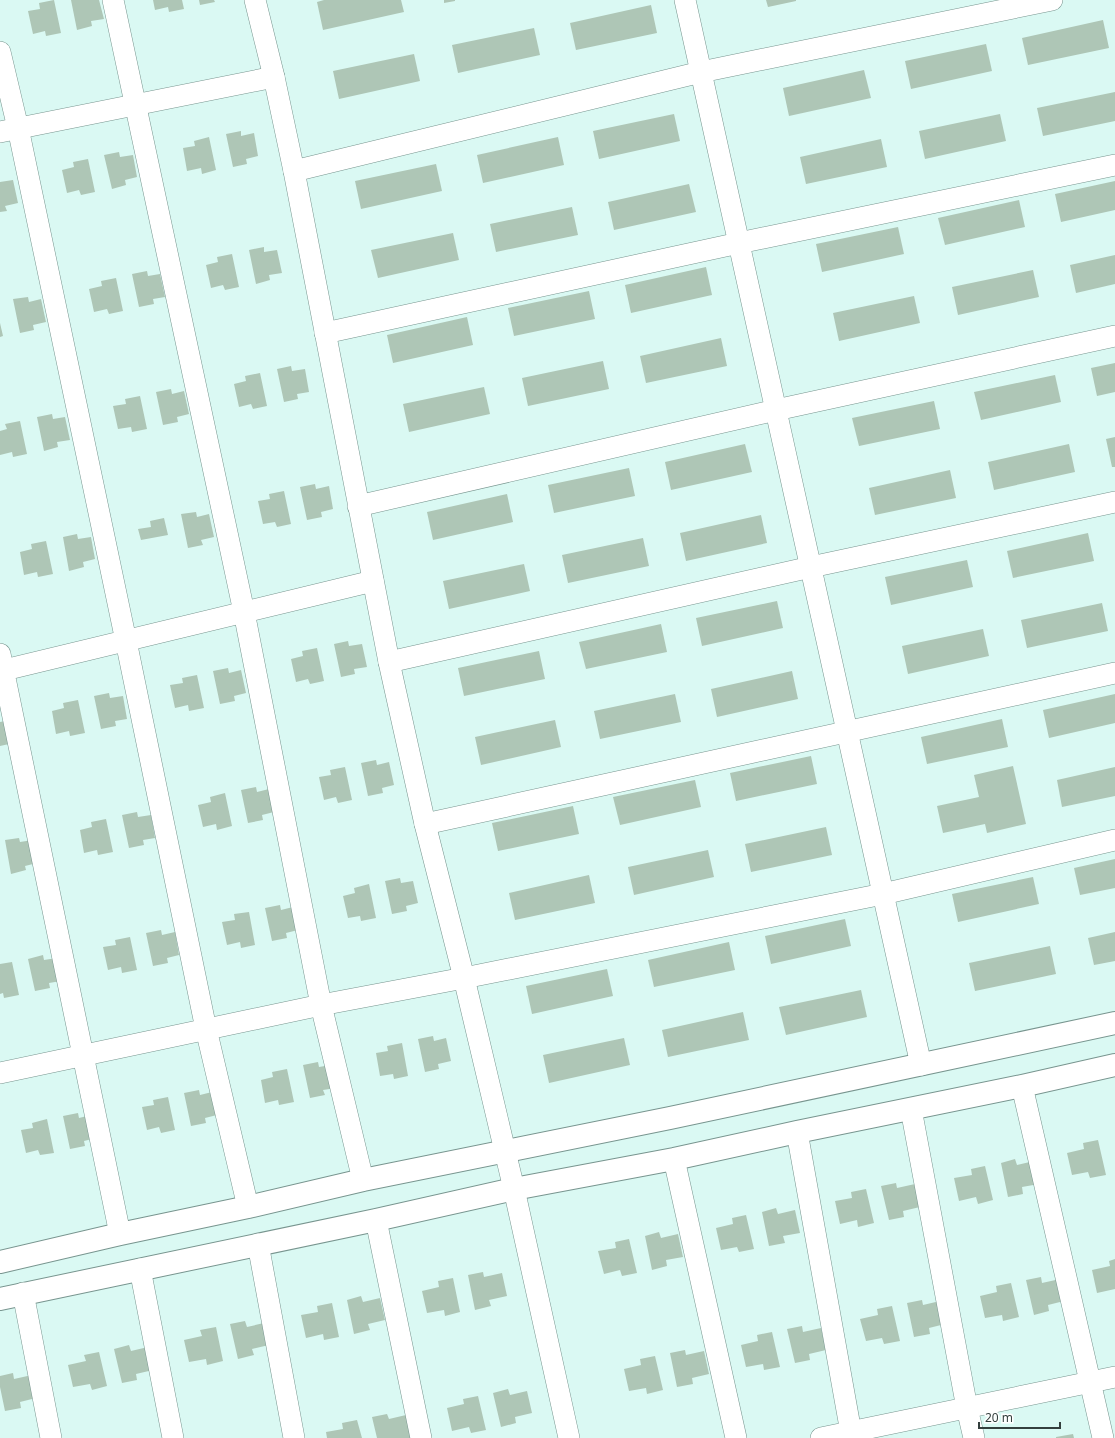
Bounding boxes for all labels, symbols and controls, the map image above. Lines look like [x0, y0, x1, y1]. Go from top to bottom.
scale bar [979, 1404, 1060, 1430]
text: 20 m [985, 1409, 1013, 1426]

